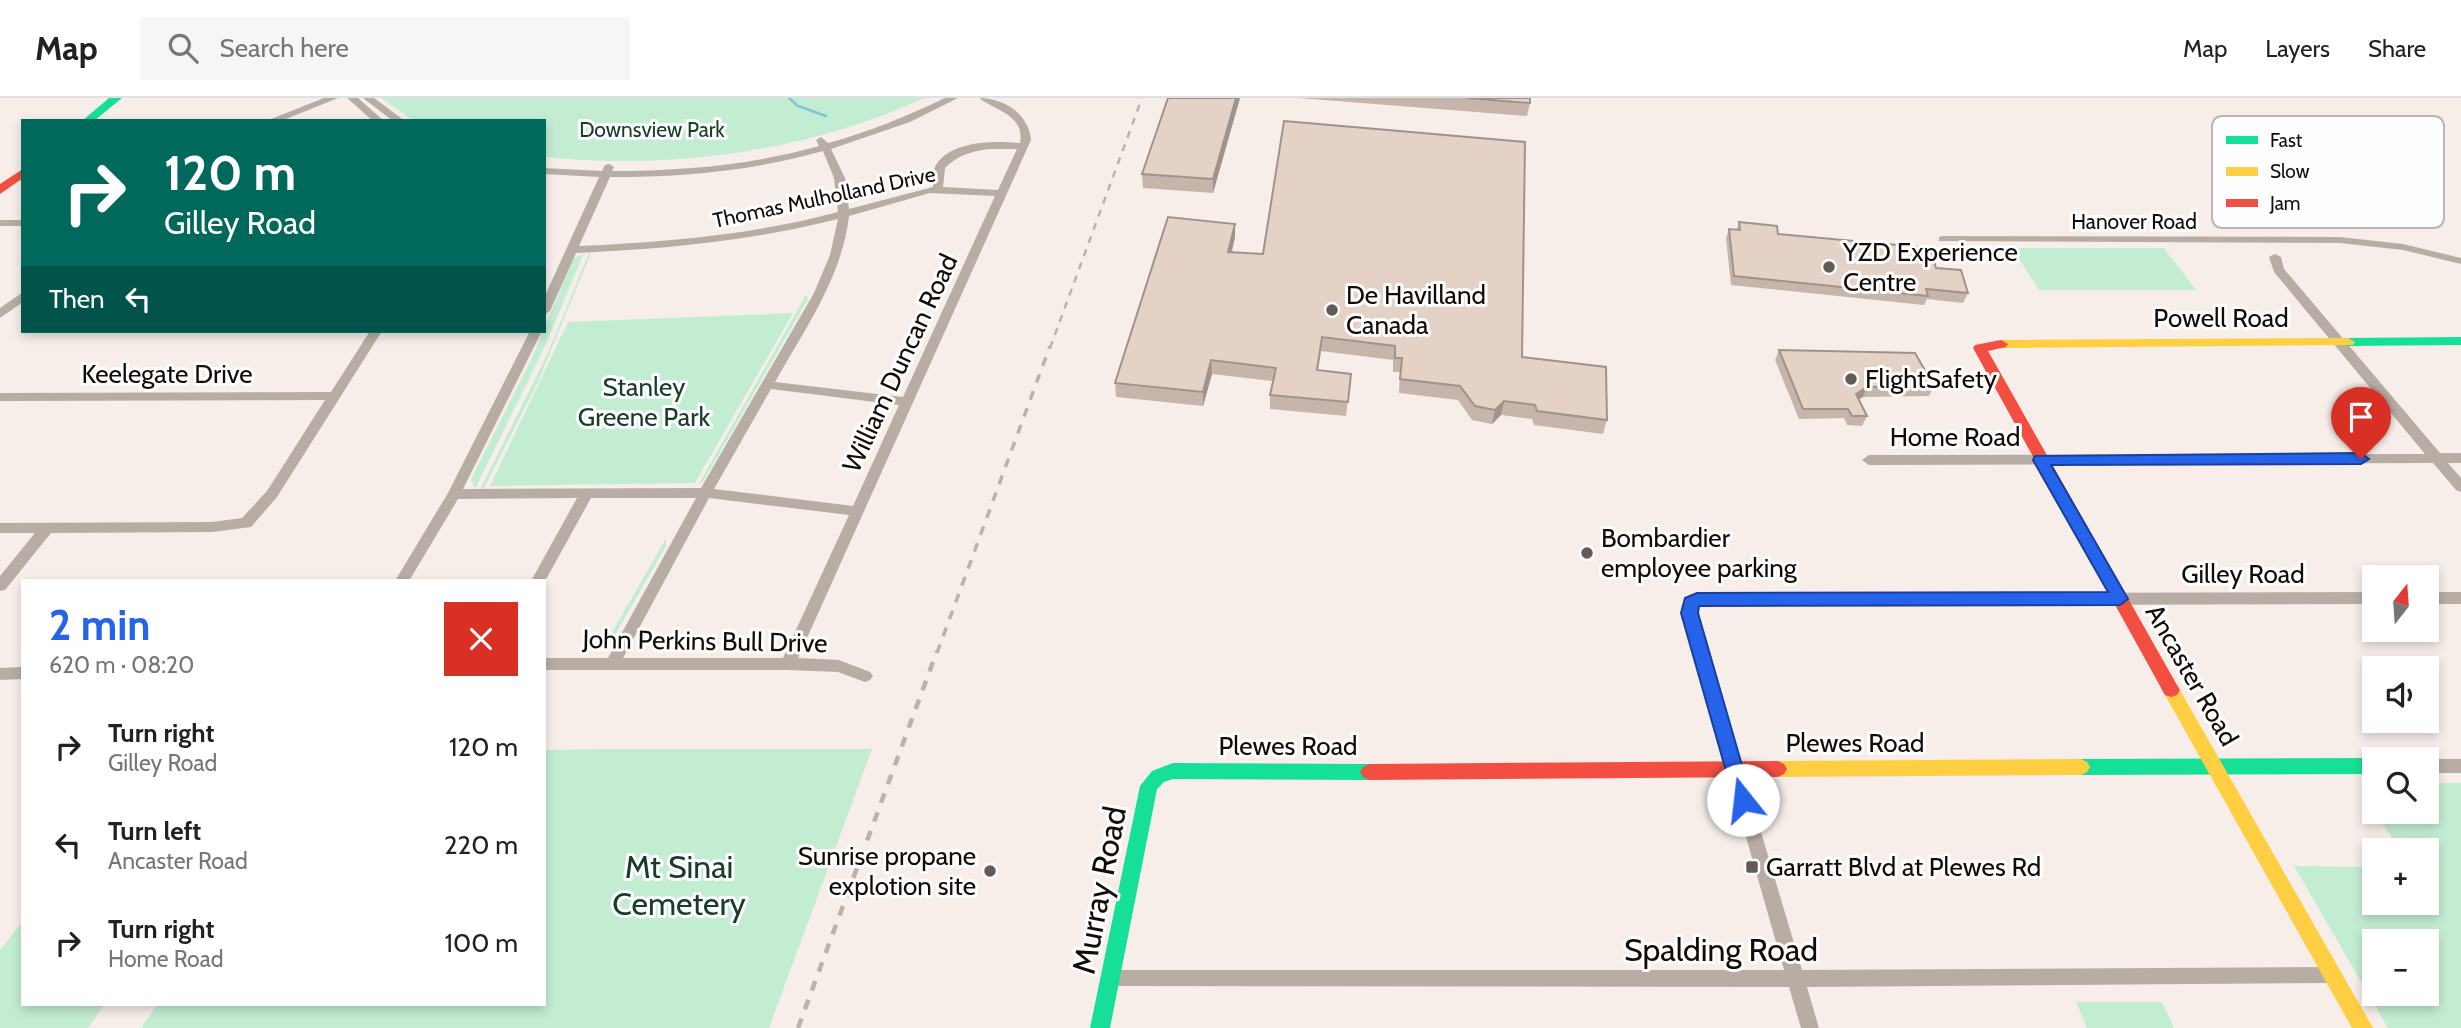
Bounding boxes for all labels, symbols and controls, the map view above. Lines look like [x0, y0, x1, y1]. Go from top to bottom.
search box [140, 17, 630, 80]
text: Map [35, 28, 98, 68]
icon: search [164, 29, 202, 67]
text: Search here [220, 32, 349, 64]
text: Map [2183, 34, 2227, 63]
text: Layers [2265, 34, 2330, 63]
text: Share [2368, 34, 2426, 63]
legend [2212, 116, 2444, 228]
park label: Downsview Park [579, 117, 725, 142]
text: Fast [2270, 129, 2303, 152]
text: 120 m [164, 143, 296, 202]
icon: right [49, 147, 140, 238]
text: Slow [2270, 160, 2310, 183]
street label: Thomas Mulholland Drive [710, 161, 938, 233]
text: Jam [2269, 192, 2300, 215]
text: Gilley Road [164, 203, 316, 242]
street label: Hanover Road [2071, 209, 2197, 234]
place label: YZD Experience Centre [1842, 236, 2018, 298]
street label: William Duncan Road [835, 249, 965, 477]
marker: YZD Experience Centre [1821, 259, 1837, 275]
place label: De Havilland Canada [1346, 279, 1486, 341]
icon: left [119, 280, 157, 318]
text: Then [49, 283, 105, 315]
marker: De Havilland Canada [1324, 302, 1340, 318]
street label: Powell Road [2153, 302, 2289, 334]
street label: Keelegate Drive [81, 358, 253, 390]
place label: FlightSafety [1865, 363, 1997, 395]
park label: Stanley Greene Park [578, 371, 711, 433]
marker: FlightSafety [1843, 371, 1859, 387]
pin [2331, 387, 2391, 459]
icon: arrive [2342, 398, 2380, 436]
street label: Home Road [1890, 421, 2020, 453]
place label: Bombardier employee parking [1601, 522, 1798, 584]
marker: Bombardier employee parking [1579, 545, 1595, 561]
street label: Gilley Road [2181, 558, 2305, 590]
north arrow [2362, 565, 2440, 642]
map controls [2362, 565, 2439, 1006]
text: 2 min [49, 599, 150, 651]
street label: Ancaster Road [2139, 599, 2245, 751]
button: close [444, 602, 518, 676]
street label: John Perkins Bull Drive [581, 623, 828, 659]
text: 620 m · 08:20 [49, 651, 194, 679]
button: sound [2362, 656, 2439, 733]
text: Turn right [108, 717, 214, 749]
street label: Plewes Road [1785, 727, 1925, 759]
icon: right [49, 728, 87, 766]
street label: Plewes Road [1218, 730, 1358, 762]
text: 120 m [449, 731, 518, 763]
button: search [2362, 747, 2439, 824]
text: Gilley Road [108, 749, 217, 777]
position arrow [1706, 763, 1780, 837]
street label: Murray Road [1064, 803, 1134, 977]
text: Turn left [108, 815, 201, 847]
icon: left [49, 826, 87, 864]
text: 220 m [444, 829, 518, 861]
button: + [2362, 838, 2439, 915]
place label: Sunrise propane explotion site [798, 840, 976, 902]
text: Ancaster Road [108, 847, 248, 875]
park label: Mt Sinai Cemetery [612, 847, 746, 923]
place label: Garratt Blvd at Plewes Rd [1766, 851, 2041, 883]
marker: Garratt Blvd at Plewes Rd [1744, 859, 1760, 875]
marker: Sunrise propane explotion site [982, 863, 998, 879]
text: Turn right [108, 913, 214, 945]
icon: right [49, 924, 87, 962]
text: 100 m [445, 927, 518, 959]
button: − [2362, 929, 2439, 1006]
street label: Spalding Road [1624, 930, 1818, 969]
text: Home Road [108, 945, 224, 973]

